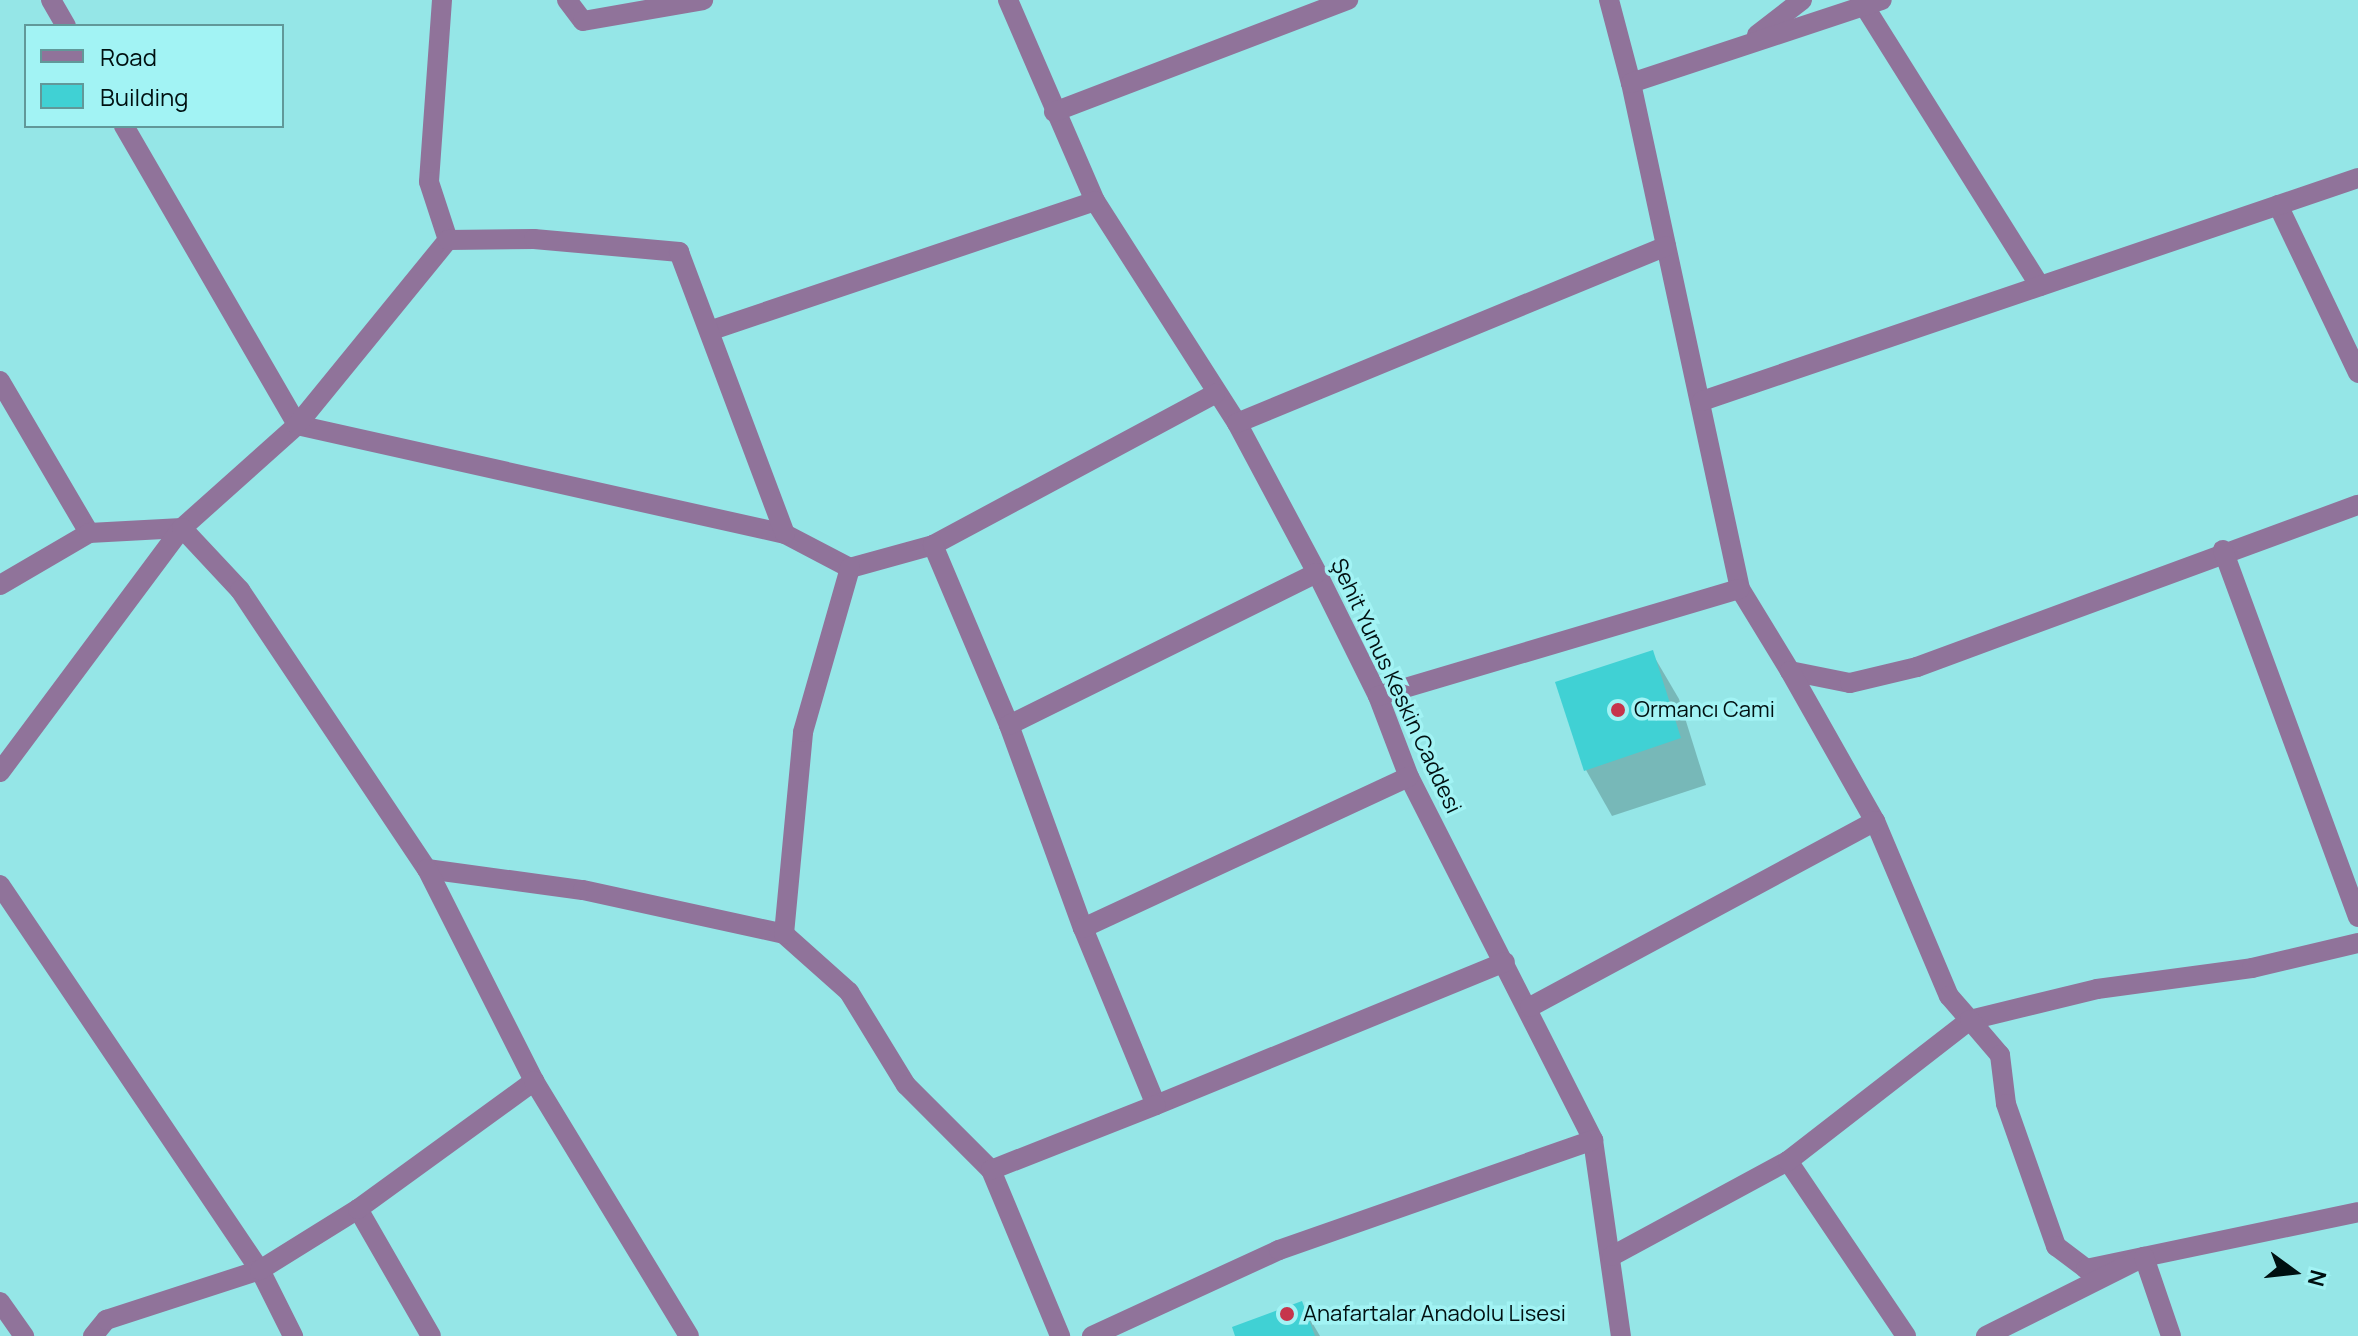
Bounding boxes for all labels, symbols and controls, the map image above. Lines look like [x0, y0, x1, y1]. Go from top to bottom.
legend [24, 24, 284, 128]
text: Road [100, 40, 157, 73]
text: Building [100, 80, 188, 113]
street label: Şehit Yunus Keskin Caddesi [1325, 554, 1467, 818]
place label: Ormancı Cami [1634, 697, 1775, 723]
marker: Ormancı Cami [1609, 701, 1627, 719]
north arrow [2254, 1232, 2334, 1312]
text: N [2301, 1267, 2334, 1290]
place label: Anafartalar Anadolu Lisesi [1303, 1301, 1566, 1327]
marker: Anafartalar Anadolu Lisesi [1278, 1305, 1296, 1323]

